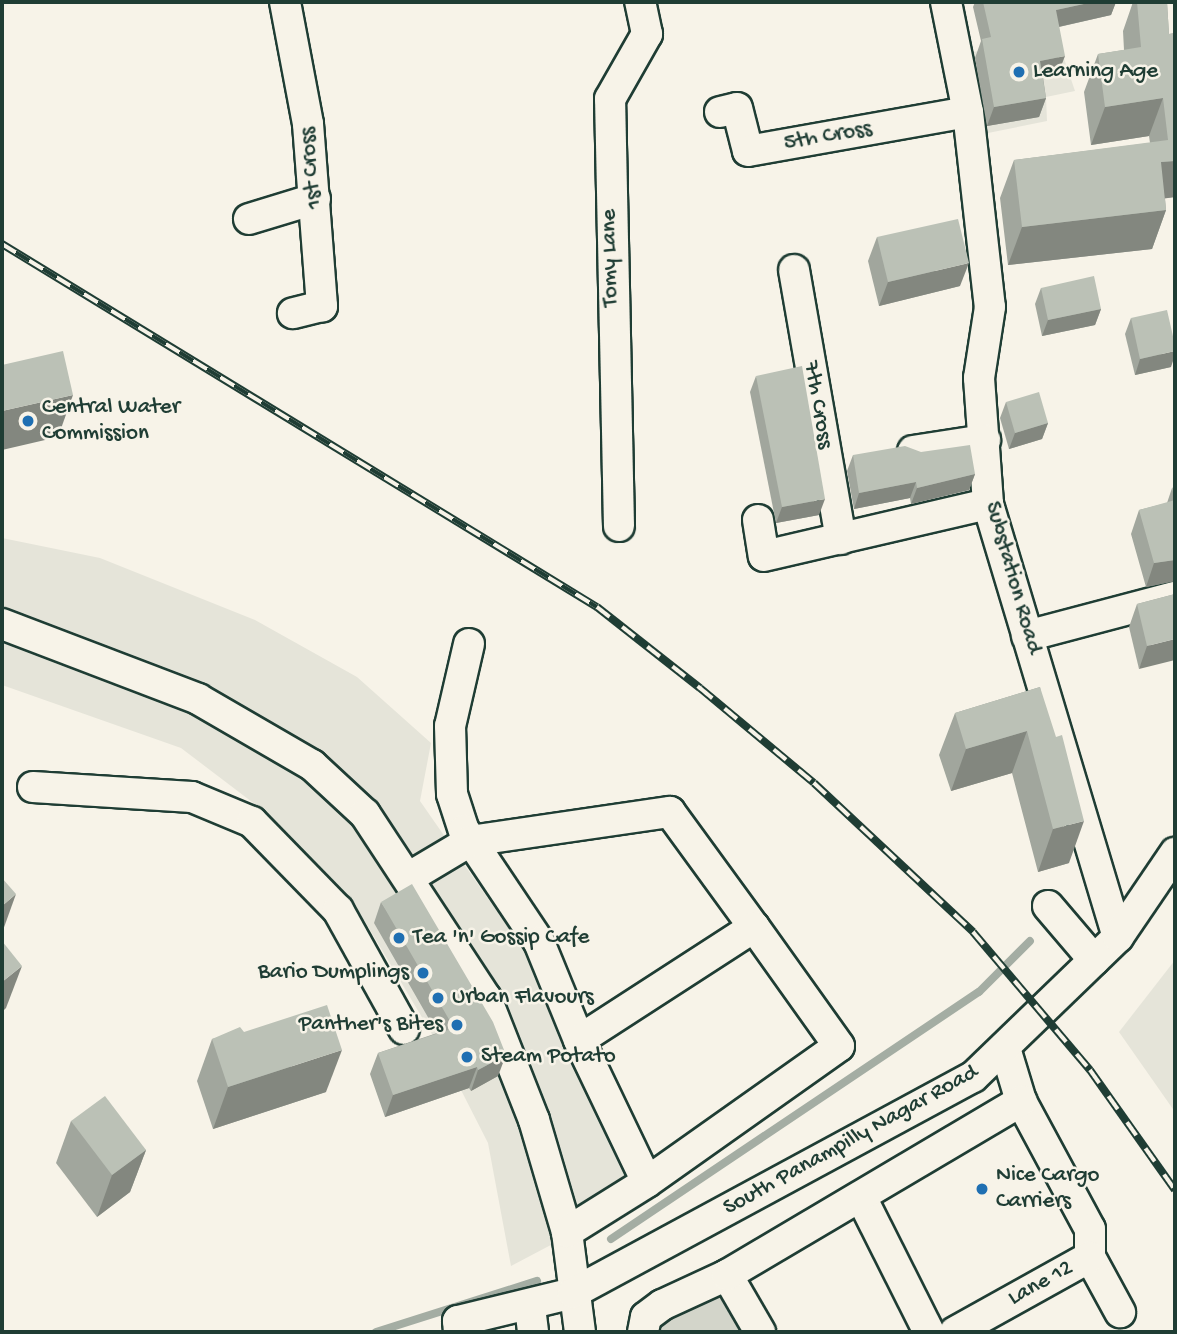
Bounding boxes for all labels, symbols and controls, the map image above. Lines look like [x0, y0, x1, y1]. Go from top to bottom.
place label: Learning Age [1033, 58, 1158, 86]
marker: Learning Age [1011, 64, 1027, 80]
street label: 5th Cross [782, 116, 874, 158]
street label: 1st Cross [295, 126, 329, 210]
street label: Tomy Lane [596, 209, 626, 307]
street label: 7th Cross [796, 359, 838, 451]
place label: Central Water Commission [42, 394, 180, 448]
marker: Central Water Commission [20, 413, 36, 429]
street label: Substation Road [977, 499, 1047, 657]
place label: Tea 'n' Gossip Cafe [413, 924, 589, 952]
marker: Tea 'n' Gossip Cafe [391, 930, 407, 946]
place label: Bario Dumplings [258, 959, 409, 987]
marker: Bario Dumplings [415, 965, 431, 981]
place label: Urban Flavours [452, 984, 594, 1012]
marker: Urban Flavours [430, 990, 446, 1006]
place label: Panther's Bites [299, 1011, 443, 1039]
marker: Panther's Bites [449, 1017, 465, 1033]
place label: Steam Potato [481, 1043, 616, 1071]
marker: Steam Potato [459, 1049, 475, 1065]
street label: South Panampilly Nagar Road [719, 1059, 983, 1223]
place label: Nice Cargo Carriers [996, 1162, 1100, 1216]
marker: Nice Cargo Carriers [974, 1181, 990, 1197]
street label: Lane 12 [1004, 1255, 1078, 1313]

